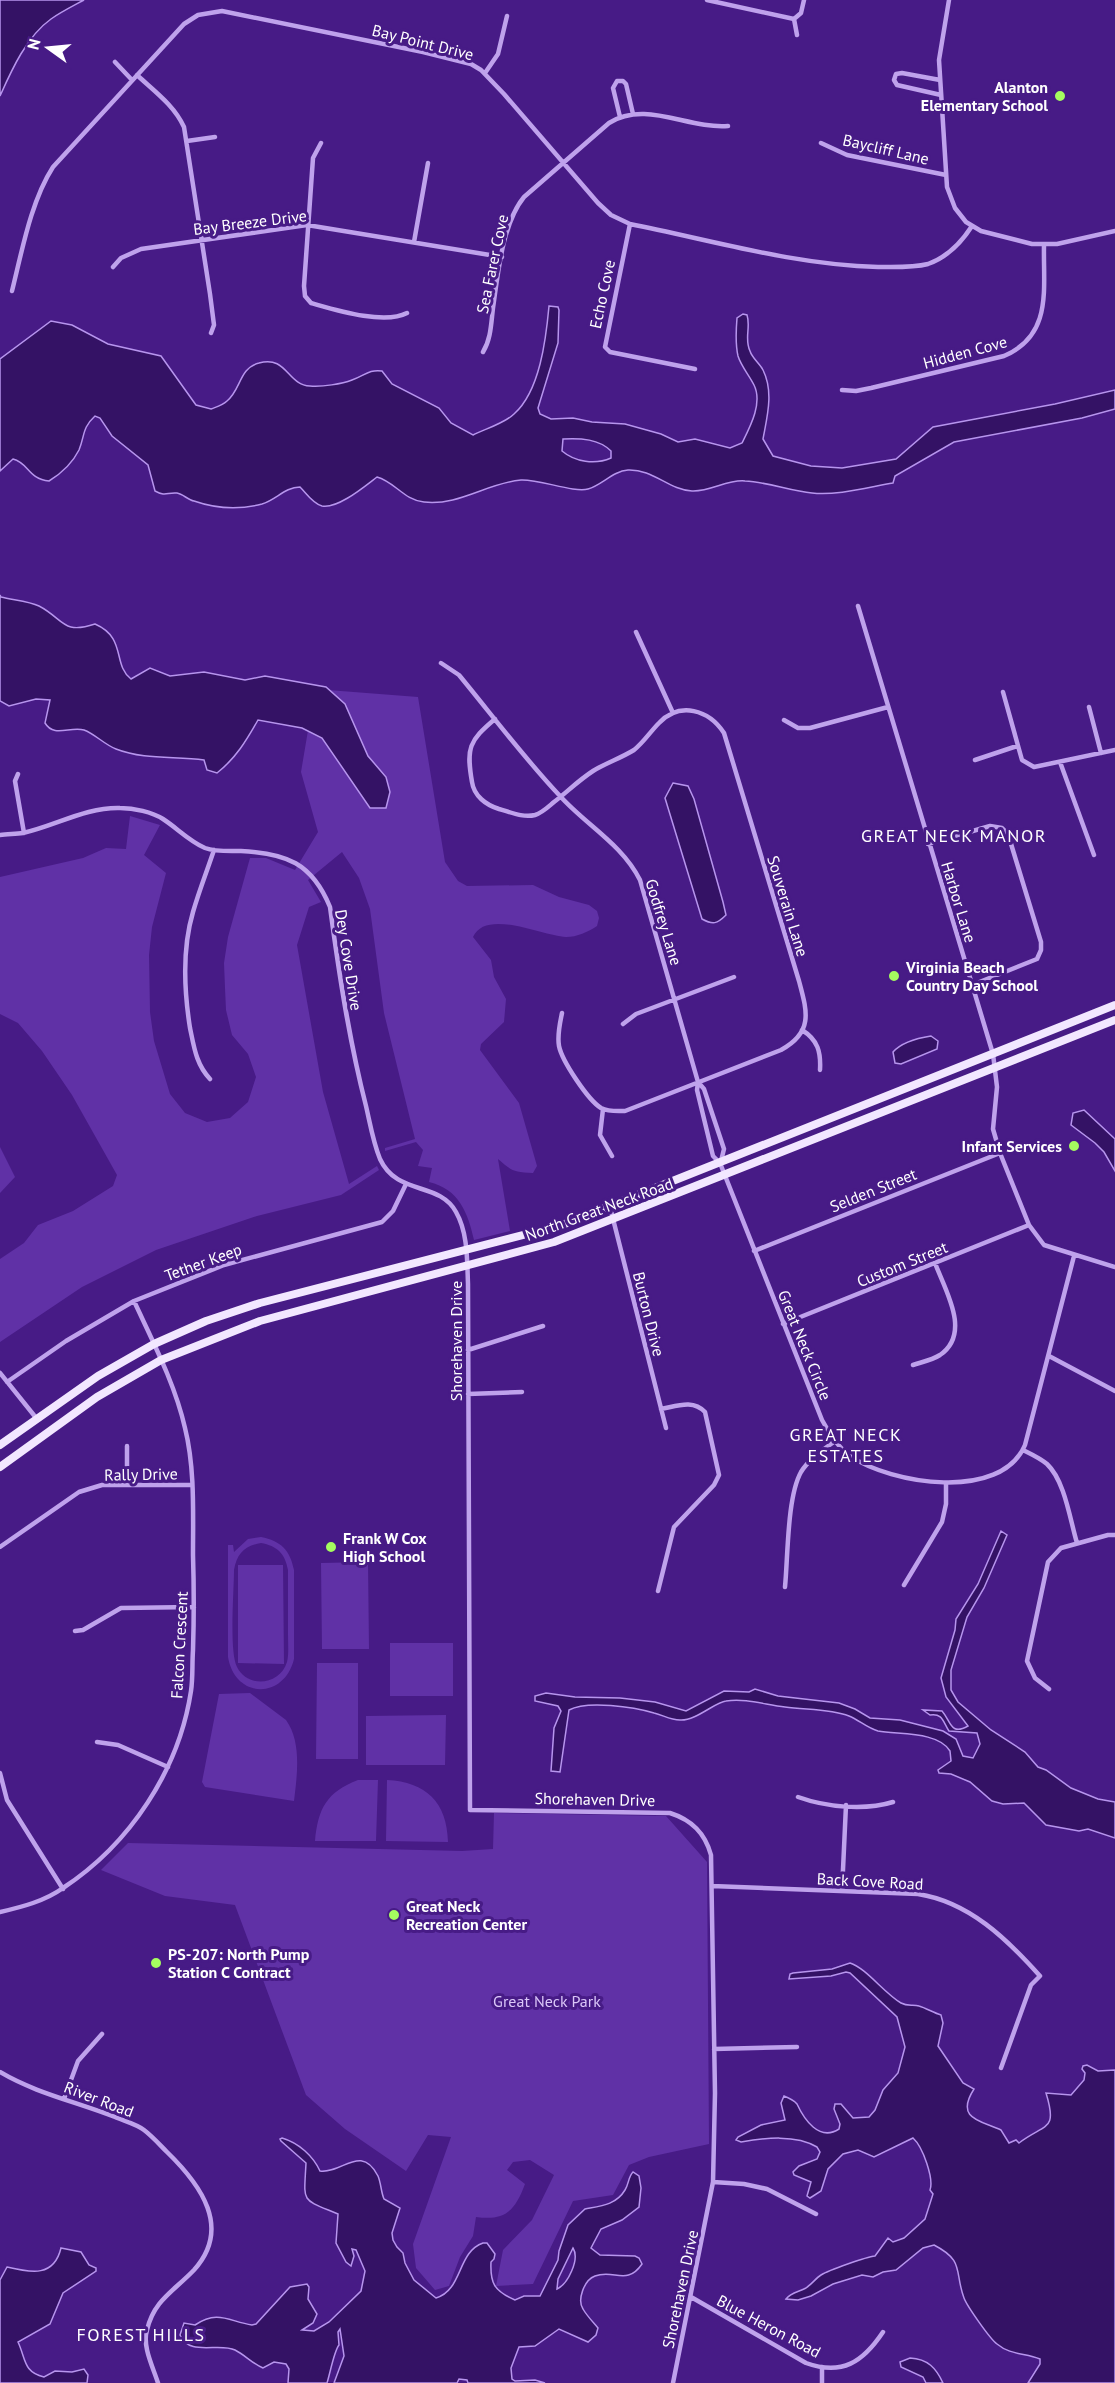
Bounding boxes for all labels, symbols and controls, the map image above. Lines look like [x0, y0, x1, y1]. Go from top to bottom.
north arrow [18, 18, 78, 78]
street label: Bay Point Drive [370, 20, 476, 64]
text: N [22, 36, 45, 52]
place label: Alanton Elementary School [921, 77, 1048, 115]
marker: Alanton Elementary School [1053, 89, 1067, 103]
street label: Baycliff Lane [841, 129, 931, 169]
street label: Bay Breeze Drive [192, 205, 308, 239]
street label: Sea Farer Cove [472, 213, 512, 315]
street label: Echo Cove [585, 258, 619, 330]
street label: Hidden Cove [921, 331, 1009, 373]
district label: GREAT NECK MANOR [861, 824, 1047, 847]
street label: Souverain Lane [763, 853, 813, 959]
street label: Harbor Lane [937, 859, 981, 945]
street label: Godfrey Lane [641, 876, 687, 968]
street label: Dey Cove Drive [331, 908, 367, 1012]
place label: Virginia Beach Country Day School [905, 957, 1038, 995]
marker: Virginia Beach Country Day School [887, 969, 901, 983]
place label: Infant Services [962, 1136, 1062, 1156]
marker: Infant Services [1067, 1139, 1081, 1153]
street label: Selden Street [827, 1163, 920, 1216]
street label: North Great Neck Road [522, 1173, 676, 1245]
street label: Custom Street [854, 1237, 951, 1291]
street label: Tether Keep [162, 1239, 244, 1285]
street label: Burton Drive [629, 1270, 669, 1358]
street label: Shorehaven Drive [446, 1281, 466, 1401]
street label: Great Neck Circle [774, 1287, 836, 1403]
district label: GREAT NECK ESTATES [790, 1423, 902, 1467]
street label: Rally Drive [104, 1463, 178, 1485]
place label: Frank W Cox High School [343, 1528, 427, 1566]
marker: Frank W Cox High School [324, 1540, 338, 1554]
street label: Falcon Crescent [166, 1590, 192, 1699]
street label: Shorehaven Drive [535, 1788, 655, 1810]
street label: Back Cove Road [816, 1868, 924, 1894]
place label: Great Neck Recreation Center [406, 1896, 527, 1934]
marker: Great Neck Recreation Center [387, 1908, 401, 1922]
place label: PS-207: North Pump Station C Contract [168, 1944, 310, 1982]
marker: PS-207: North Pump Station C Contract [149, 1956, 163, 1970]
park label: Great Neck Park [493, 1991, 601, 2011]
street label: River Road [61, 2077, 137, 2121]
street label: Shorehaven Drive [658, 2228, 702, 2350]
street label: Blue Heron Road [714, 2290, 824, 2362]
district label: FOREST HILLS [76, 2323, 206, 2346]

